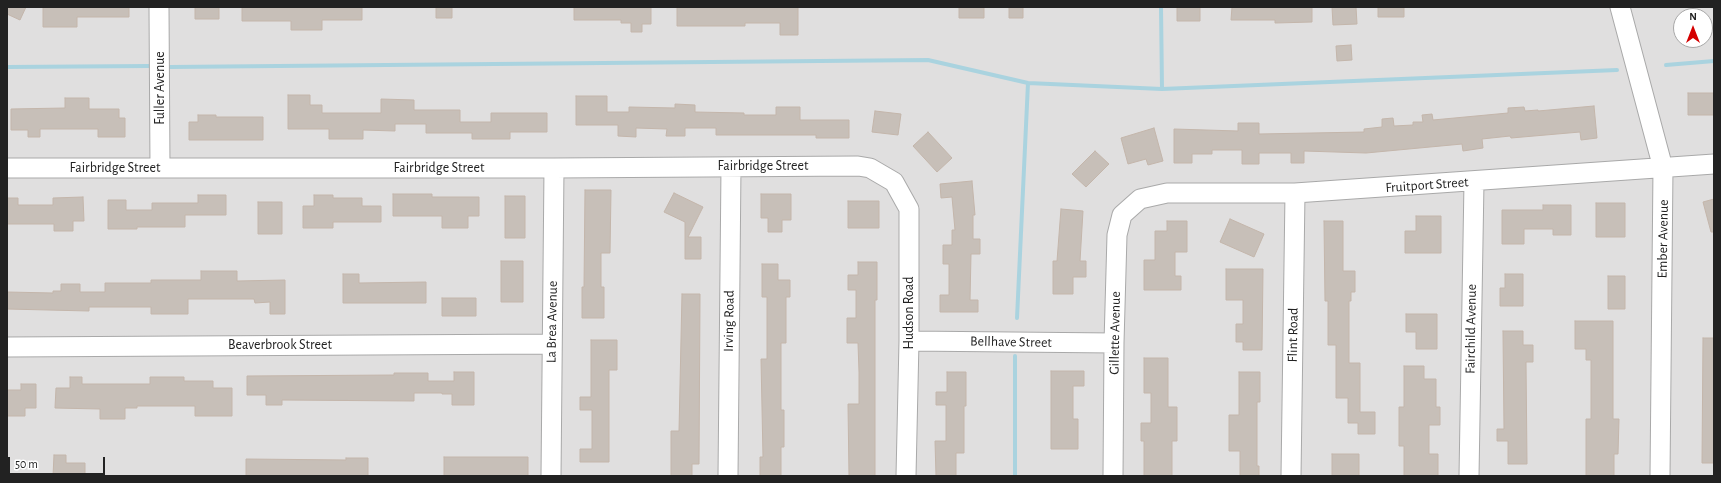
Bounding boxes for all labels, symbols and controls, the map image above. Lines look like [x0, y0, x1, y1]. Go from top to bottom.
north arrow [1673, 8, 1713, 48]
text: N [1689, 11, 1697, 22]
street label: Fuller Avenue [152, 51, 168, 125]
street label: Fairbridge Street [718, 158, 808, 174]
street label: Fairbridge Street [70, 160, 160, 176]
street label: Fairbridge Street [394, 160, 484, 176]
street label: Fruitport Street [1385, 174, 1469, 196]
street label: Ember Avenue [1654, 199, 1672, 279]
street label: Hudson Road [901, 276, 917, 350]
street label: La Brea Avenue [543, 281, 561, 363]
street label: Fairchild Avenue [1462, 284, 1480, 374]
street label: Irving Road [720, 290, 738, 352]
street label: Gillette Avenue [1106, 291, 1124, 375]
street label: Flint Road [1284, 307, 1302, 363]
street label: Bellhave Street [970, 333, 1052, 351]
street label: Beaverbrook Street [228, 337, 332, 353]
scale bar [10, 449, 107, 475]
text: 50 m [15, 458, 38, 470]

